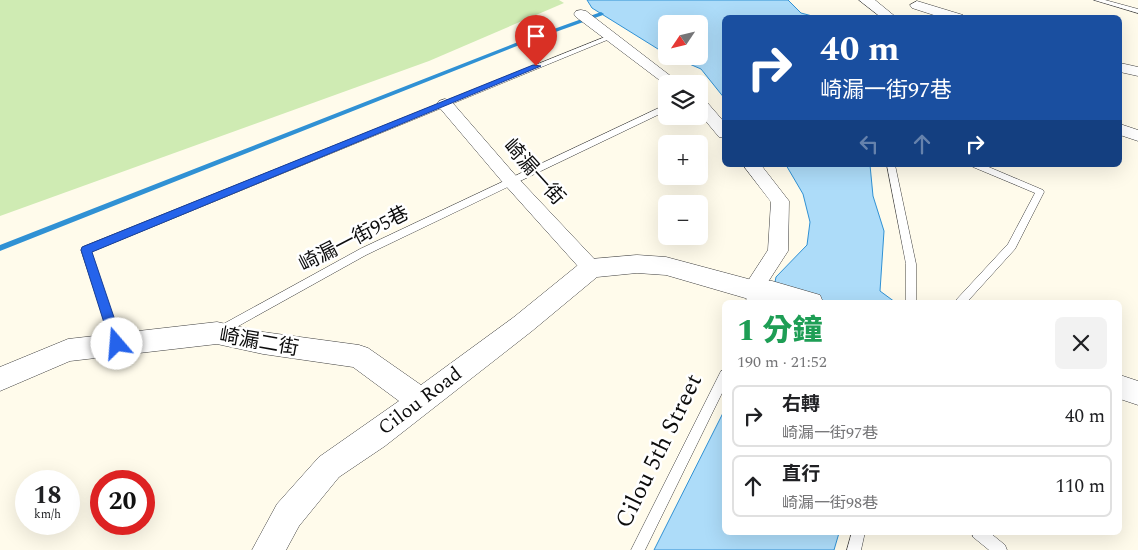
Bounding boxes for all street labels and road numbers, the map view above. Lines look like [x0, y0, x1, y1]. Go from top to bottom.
street label: 崎漏一街 [496, 132, 572, 212]
street label: 崎漏一街95巷 [294, 198, 414, 280]
street label: 崎漏二街 [217, 320, 301, 364]
street label: Cilou Road [372, 359, 468, 443]
street label: Cilou 5th Street [606, 368, 712, 534]

